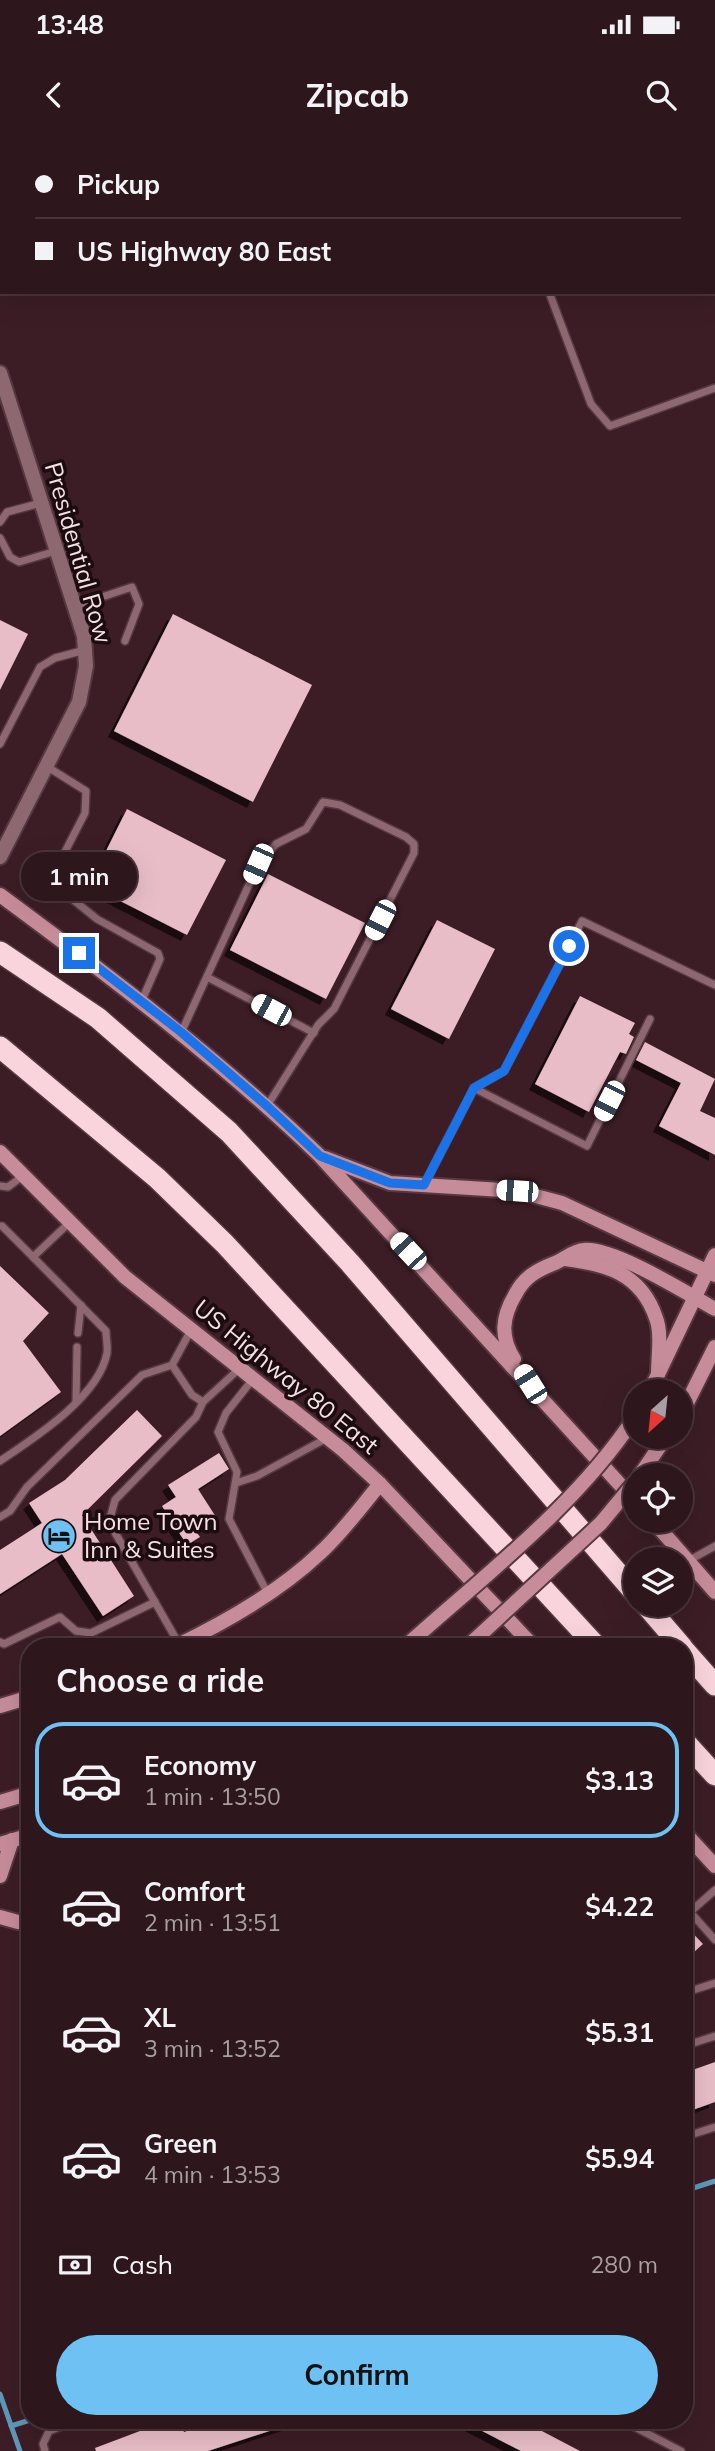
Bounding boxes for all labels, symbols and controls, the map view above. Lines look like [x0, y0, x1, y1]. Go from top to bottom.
text: 13:48 [35, 8, 104, 41]
text: Zipcab [306, 75, 409, 115]
icon: back [35, 76, 73, 114]
icon: search [642, 76, 680, 114]
text: Pickup [77, 168, 160, 201]
text: US Highway 80 East [77, 235, 331, 268]
street label: Presidential Row [39, 459, 119, 647]
car [240, 841, 277, 887]
callout: 1 min [21, 852, 137, 900]
text: 1 min [49, 862, 109, 891]
car [362, 897, 399, 943]
route start [553, 930, 585, 962]
route end [63, 937, 95, 969]
car [248, 991, 295, 1029]
car [591, 1078, 628, 1124]
car [496, 1179, 539, 1203]
car [386, 1228, 431, 1274]
street label: US Highway 80 East [188, 1293, 385, 1460]
car [510, 1361, 551, 1407]
north arrow [623, 1379, 693, 1449]
map controls [623, 1379, 693, 1617]
button: locate [623, 1463, 693, 1533]
place label: Home Town Inn & Suites [84, 1506, 218, 1564]
hotel icon: Home Town Inn & Suites [40, 1517, 78, 1555]
button: layers [623, 1547, 693, 1617]
text: Choose a ride [56, 1660, 264, 1700]
icon: car [60, 1749, 123, 1812]
text: Economy [144, 1749, 256, 1782]
text: $3.13 [585, 1764, 654, 1797]
text: 1 min · 13:50 [144, 1782, 281, 1811]
icon: car [60, 1875, 123, 1938]
text: Comfort [144, 1875, 245, 1908]
text: $4.22 [585, 1890, 654, 1923]
text: 2 min · 13:51 [144, 1908, 281, 1937]
icon: car [60, 2001, 123, 2064]
text: XL [144, 2001, 176, 2034]
text: $5.31 [585, 2016, 654, 2049]
text: 3 min · 13:52 [144, 2034, 281, 2063]
icon: car [60, 2127, 123, 2190]
text: Green [144, 2127, 217, 2160]
text: $5.94 [585, 2142, 654, 2175]
text: 4 min · 13:53 [144, 2160, 281, 2189]
icon: cash [56, 2246, 94, 2284]
text: Cash [112, 2248, 173, 2281]
text: 280 m [590, 2250, 658, 2279]
button: Confirm [56, 2335, 658, 2415]

